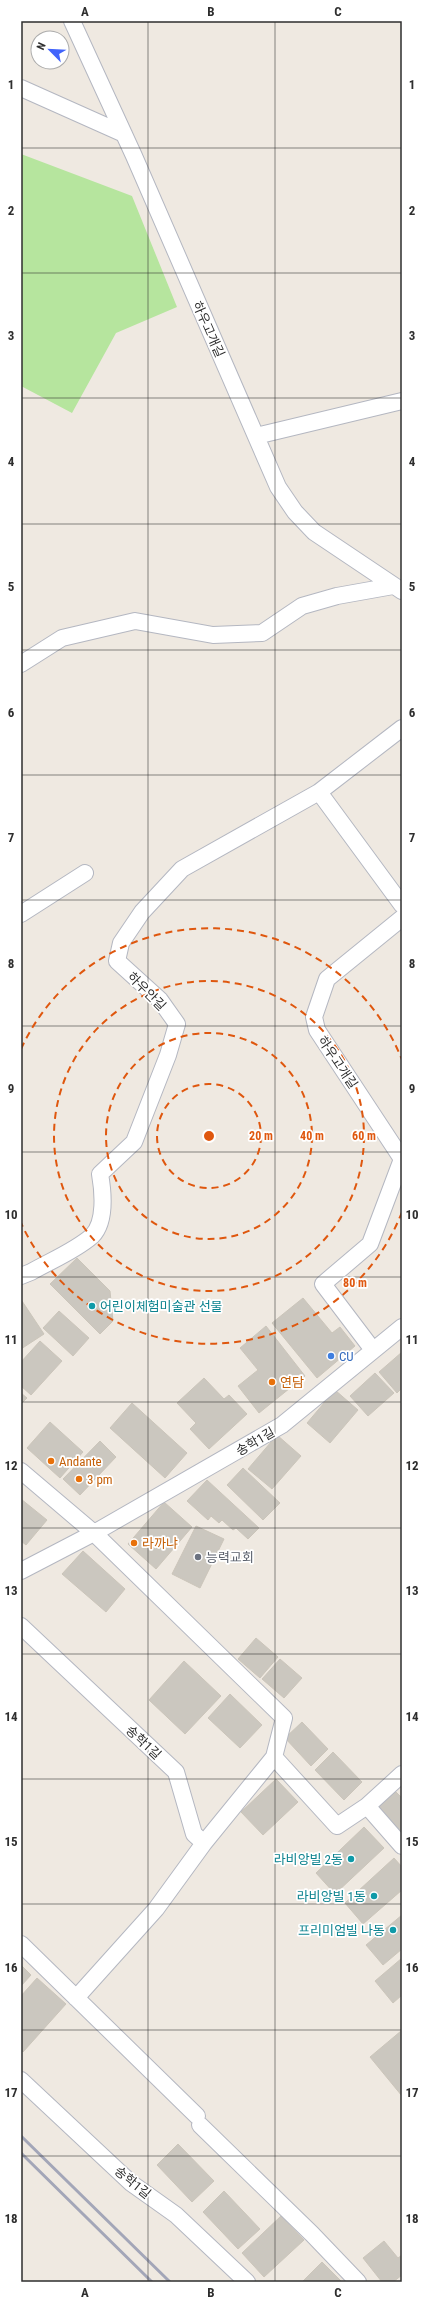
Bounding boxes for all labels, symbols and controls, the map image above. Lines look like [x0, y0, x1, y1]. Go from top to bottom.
text: A [81, 4, 89, 19]
text: B [207, 4, 215, 19]
text: C [334, 4, 342, 19]
north arrow [30, 30, 70, 70]
text: N [34, 40, 49, 52]
text: 1 [8, 77, 14, 92]
text: 1 [409, 77, 415, 92]
text: 2 [8, 203, 15, 218]
text: 2 [409, 203, 416, 218]
street label: 하우고개길 [190, 299, 228, 360]
text: 3 [8, 328, 14, 343]
text: 3 [409, 328, 415, 343]
text: 4 [8, 454, 15, 469]
text: 4 [409, 454, 416, 469]
text: 5 [8, 579, 15, 594]
text: 5 [409, 579, 416, 594]
text: 6 [8, 705, 15, 720]
text: 6 [409, 705, 416, 720]
text: 7 [8, 830, 15, 845]
text: 7 [409, 830, 416, 845]
text: 8 [8, 956, 14, 971]
text: 8 [409, 956, 415, 971]
street label: 하우안길 [124, 969, 169, 1014]
street label: 하우고개길 [315, 1033, 361, 1091]
text: 9 [8, 1081, 14, 1096]
text: 9 [409, 1081, 415, 1096]
centre of rings [202, 1129, 216, 1143]
text: 20 m [249, 1129, 273, 1143]
text: 40 m [300, 1129, 324, 1143]
text: 60 m [352, 1129, 376, 1143]
text: 10 [4, 1207, 18, 1222]
text: 10 [405, 1207, 419, 1222]
text: 80 m [343, 1276, 367, 1290]
place label: 어린이체험미술관 선물 [100, 1299, 223, 1314]
marker: 어린이체험미술관 선물 [87, 1301, 97, 1311]
text: 11 [4, 1332, 18, 1347]
text: 11 [405, 1332, 419, 1347]
place label: CU [339, 1349, 354, 1364]
marker: CU [326, 1351, 336, 1361]
place label: 연담 [280, 1375, 304, 1390]
marker: 연담 [267, 1377, 277, 1387]
street label: 송학1길 [233, 1424, 277, 1459]
place label: Andante [59, 1454, 102, 1469]
marker: Andante [46, 1456, 56, 1466]
text: 12 [4, 1458, 18, 1473]
text: 12 [405, 1458, 419, 1473]
place label: 3 pm [87, 1472, 113, 1487]
marker: 3 pm [74, 1474, 84, 1484]
place label: 라까냐 [142, 1536, 178, 1551]
marker: 라까냐 [129, 1538, 139, 1548]
place label: 능력교회 [206, 1550, 254, 1565]
marker: 능력교회 [193, 1552, 203, 1562]
text: 13 [4, 1583, 18, 1598]
text: 13 [405, 1583, 419, 1598]
text: 14 [4, 1709, 18, 1724]
text: 14 [405, 1709, 419, 1724]
street label: 송학1길 [123, 1722, 164, 1762]
text: 15 [4, 1834, 18, 1849]
text: 15 [405, 1834, 419, 1849]
place label: 라비앙빌 2동 [274, 1852, 343, 1867]
marker: 라비앙빌 2동 [346, 1854, 356, 1864]
place label: 라비앙빌 1동 [297, 1889, 366, 1904]
marker: 라비앙빌 1동 [369, 1891, 379, 1901]
place label: 프리미엄빌 나동 [298, 1923, 385, 1938]
marker: 프리미엄빌 나동 [388, 1925, 398, 1935]
text: 16 [4, 1960, 18, 1975]
text: 16 [405, 1960, 419, 1975]
text: 17 [4, 2085, 18, 2100]
text: 17 [405, 2085, 419, 2100]
street label: 송학1길 [112, 2163, 154, 2202]
text: 18 [4, 2211, 18, 2226]
text: 18 [405, 2211, 419, 2226]
text: A [81, 2285, 89, 2300]
text: B [207, 2285, 215, 2300]
text: C [334, 2285, 342, 2300]

